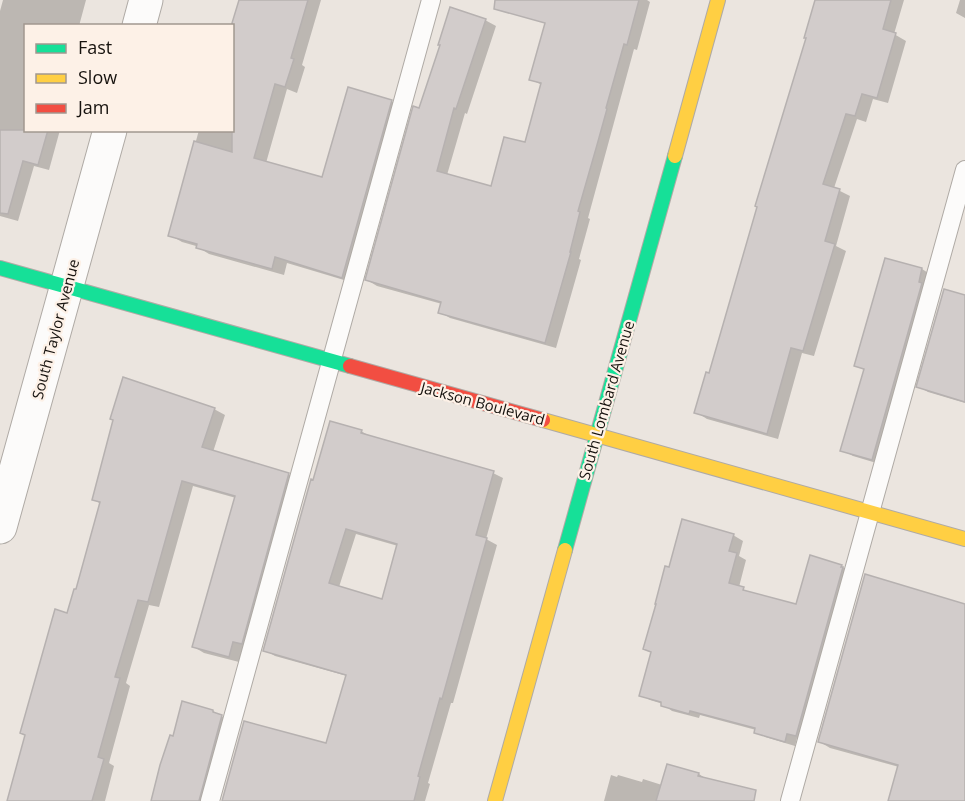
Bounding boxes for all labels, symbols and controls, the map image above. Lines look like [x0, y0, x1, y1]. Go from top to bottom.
legend [24, 24, 234, 132]
text: Fast [78, 35, 112, 59]
text: Slow [78, 65, 117, 89]
text: Jam [76, 95, 110, 119]
street label: South Taylor Avenue [27, 257, 83, 401]
street label: South Lombard Avenue [574, 318, 638, 482]
street label: Jackson Boulevard [417, 376, 547, 429]

